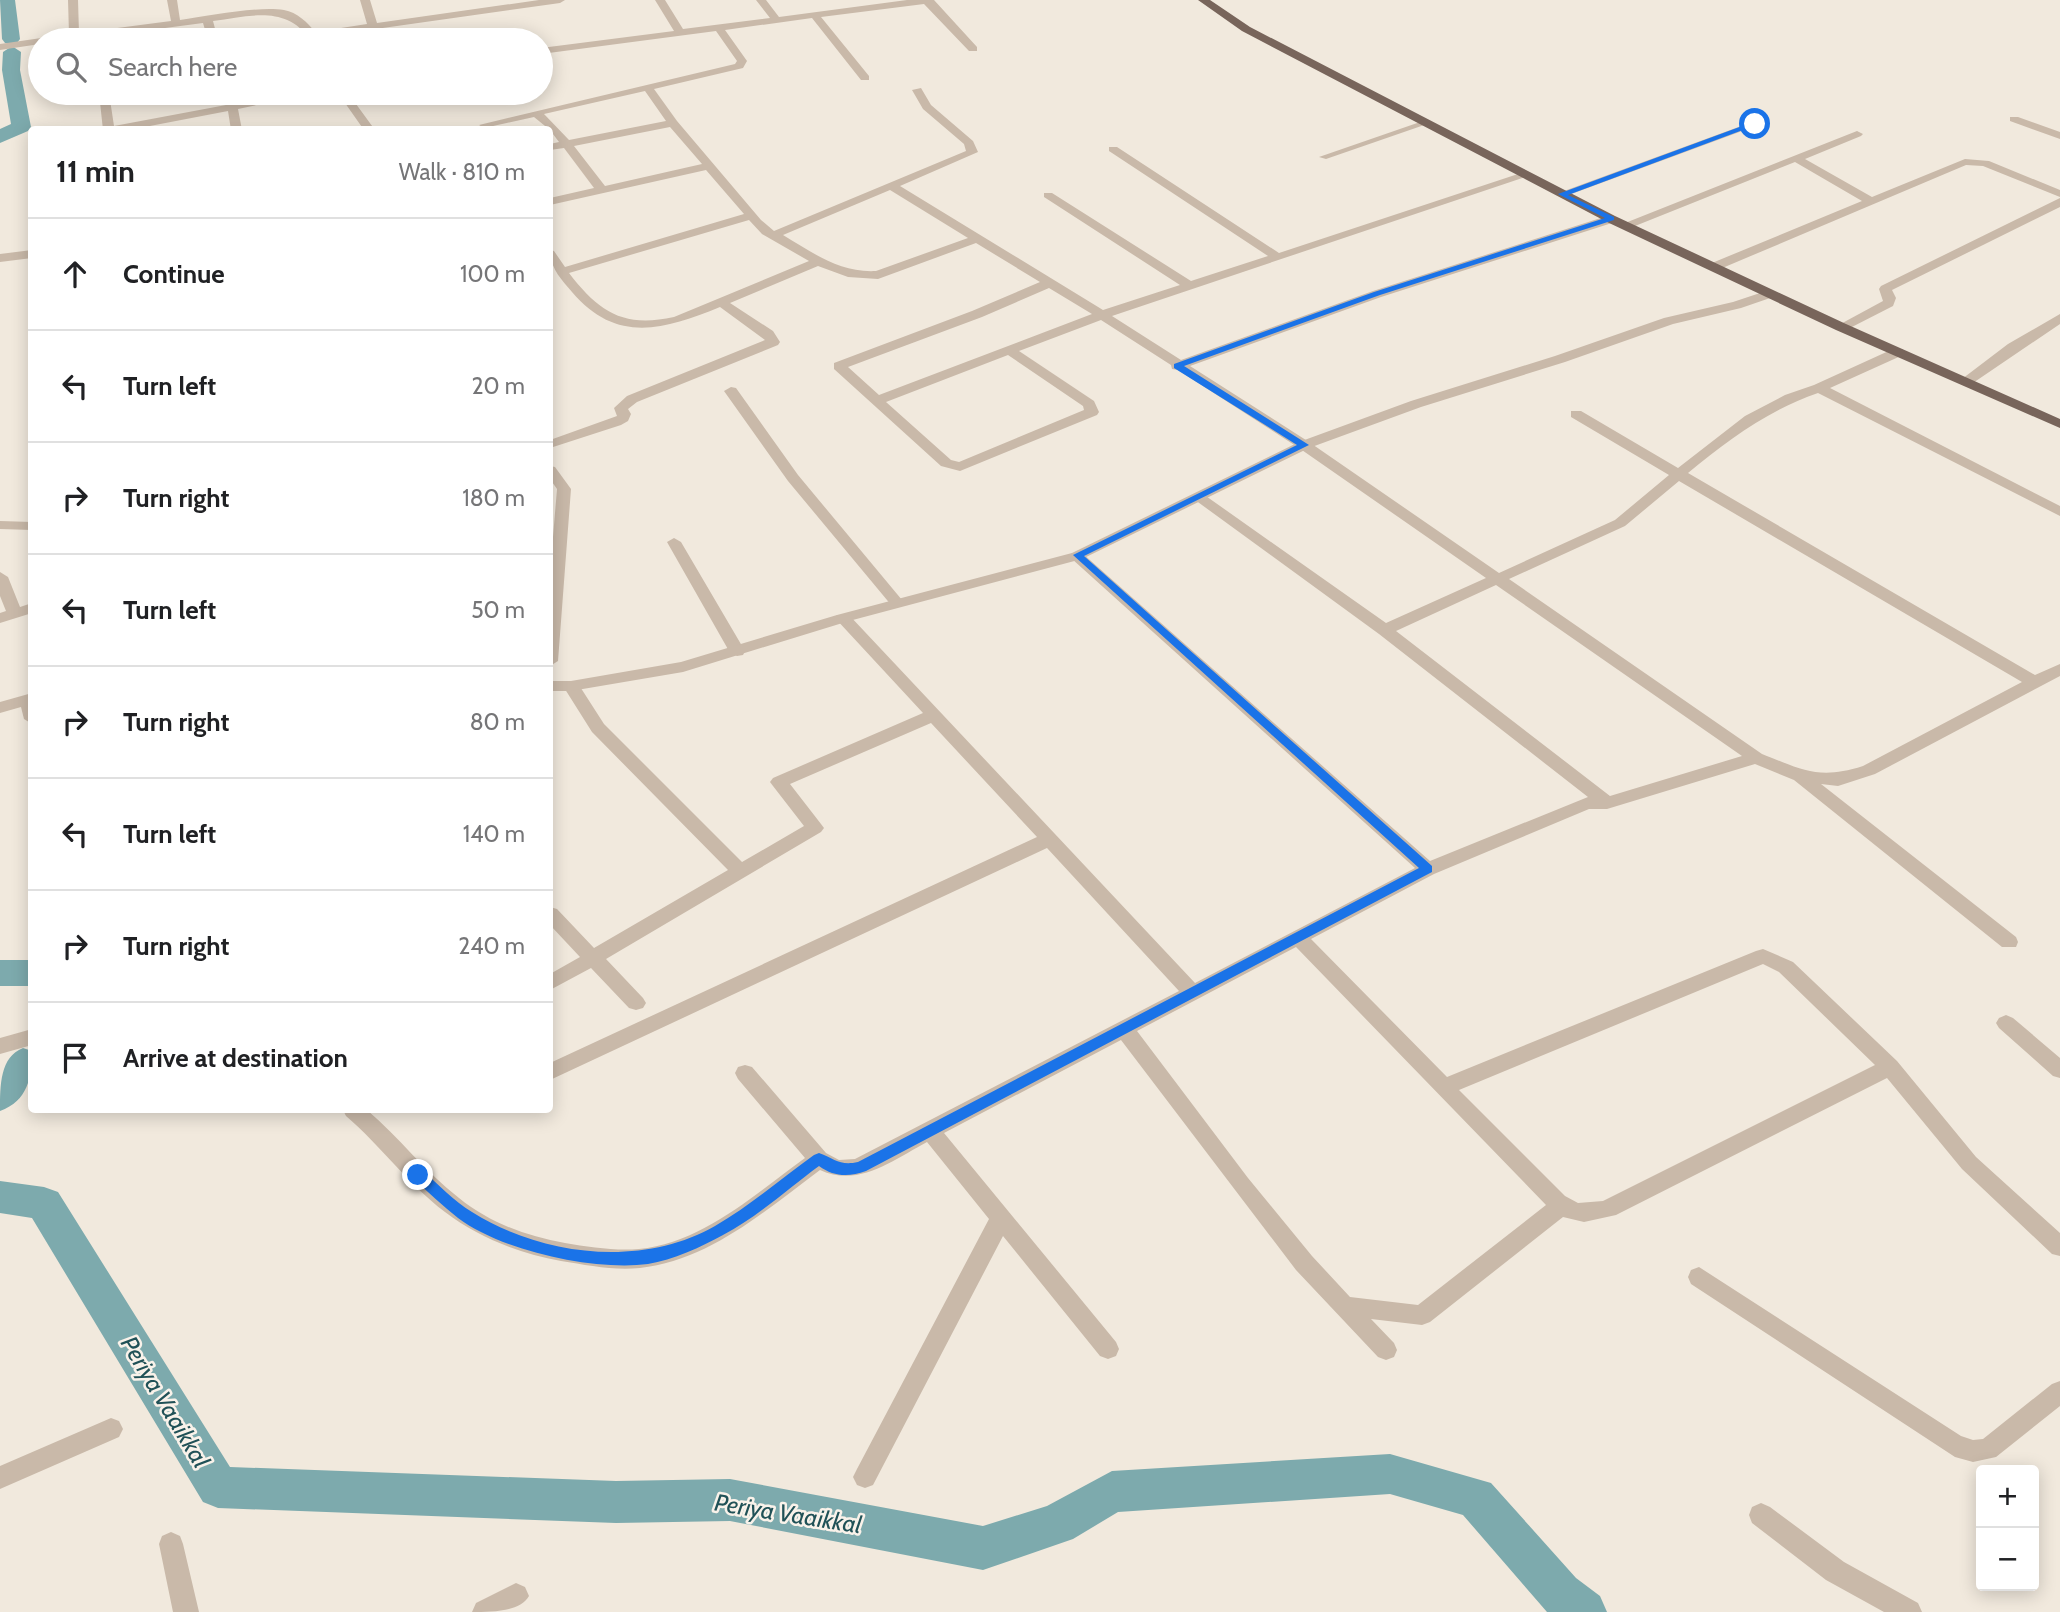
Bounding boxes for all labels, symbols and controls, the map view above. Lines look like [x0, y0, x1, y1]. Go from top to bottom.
search box [28, 28, 553, 105]
icon: search [52, 48, 90, 86]
text: Search here [108, 51, 237, 83]
route start [1739, 108, 1770, 139]
text: 11 min [56, 153, 135, 190]
text: Walk · 810 m [399, 158, 525, 186]
icon: ahead [56, 255, 94, 293]
text: Continue [123, 258, 225, 290]
text: 100 m [460, 260, 525, 288]
icon: left [56, 367, 94, 405]
text: Turn left [123, 370, 216, 402]
text: 20 m [472, 372, 525, 400]
icon: right [56, 479, 94, 517]
text: Turn right [123, 482, 229, 514]
text: 180 m [462, 484, 525, 512]
icon: left [56, 591, 94, 629]
text: Turn left [123, 594, 216, 626]
text: 50 m [471, 596, 525, 624]
icon: right [56, 703, 94, 741]
text: Turn right [123, 706, 229, 738]
text: 80 m [470, 708, 525, 736]
icon: left [56, 815, 94, 853]
text: Turn left [123, 818, 216, 850]
text: 140 m [463, 820, 525, 848]
icon: right [56, 927, 94, 965]
text: Turn right [123, 930, 229, 962]
text: 240 m [458, 932, 525, 960]
icon: arrive [56, 1039, 94, 1077]
text: Arrive at destination [123, 1042, 348, 1074]
route end [402, 1159, 433, 1190]
water label: Periya Vaaikkal [115, 1331, 216, 1473]
map controls [1976, 1465, 2039, 1591]
button: + [1976, 1465, 2039, 1528]
water label: Periya Vaaikkal [713, 1488, 864, 1539]
button: − [1976, 1528, 2039, 1591]

